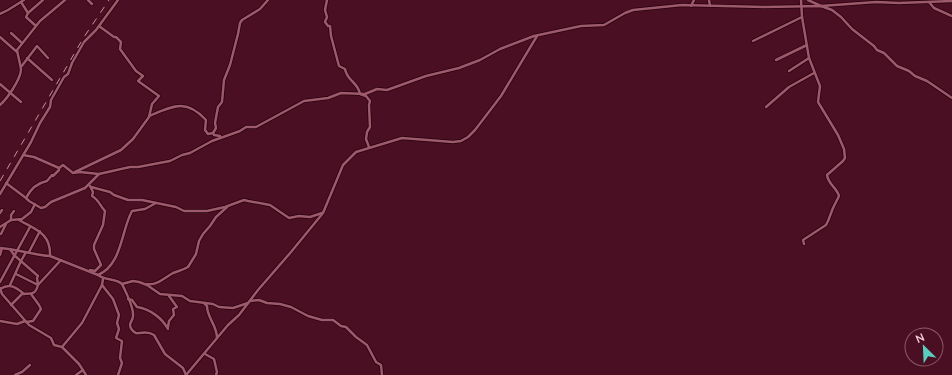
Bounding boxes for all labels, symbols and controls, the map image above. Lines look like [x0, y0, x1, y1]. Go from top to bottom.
north arrow [904, 327, 944, 367]
text: N [913, 330, 927, 346]

